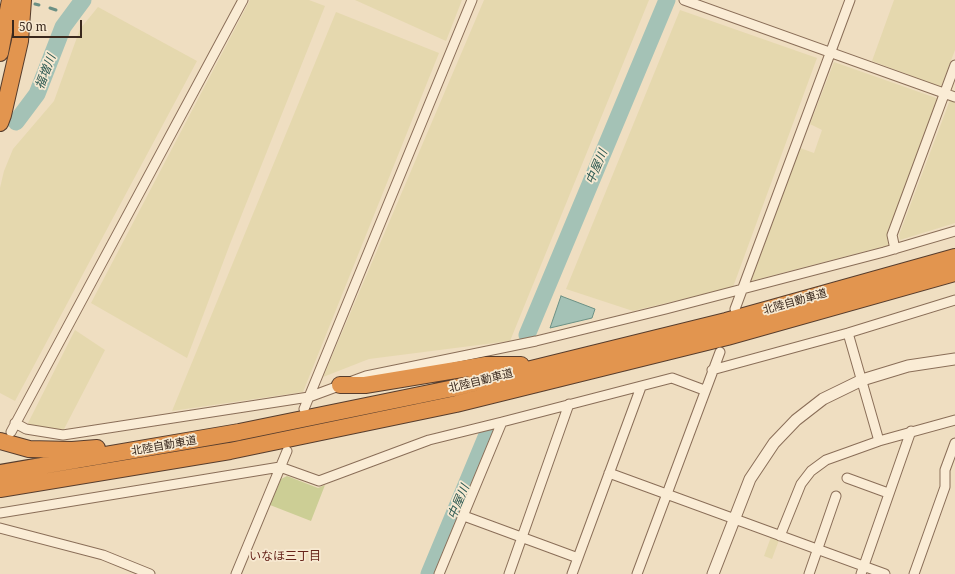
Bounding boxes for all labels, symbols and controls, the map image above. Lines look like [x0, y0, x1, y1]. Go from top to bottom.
scale bar [14, 12, 84, 38]
text: 50 m [19, 18, 47, 35]
water label: 福増川 [33, 53, 59, 91]
water label: 中屋川 [583, 148, 611, 186]
street label: 北陸自動車道 [761, 287, 829, 317]
street label: 北陸自動車道 [447, 367, 515, 395]
street label: 北陸自動車道 [130, 434, 198, 458]
water label: 中屋川 [445, 483, 473, 521]
district label: いなほ三丁目 [249, 550, 321, 564]

